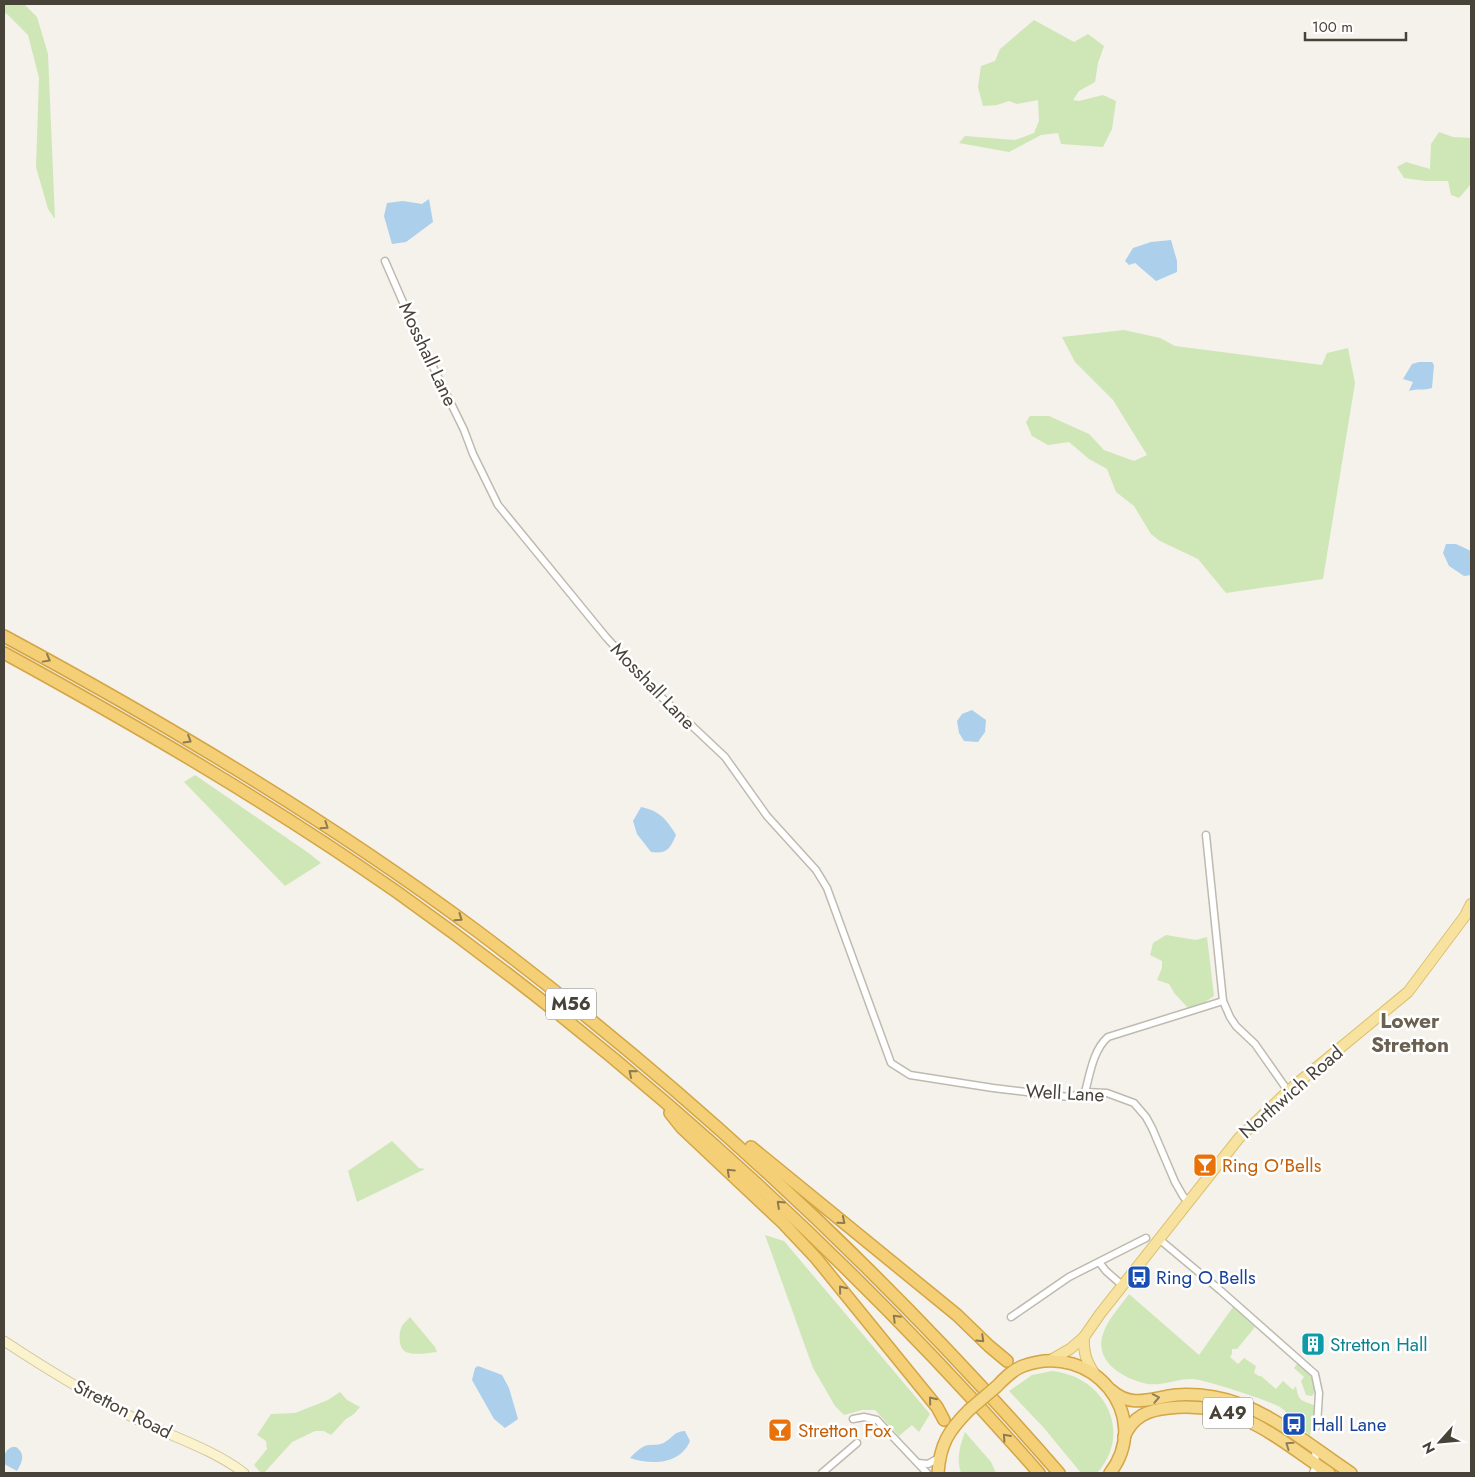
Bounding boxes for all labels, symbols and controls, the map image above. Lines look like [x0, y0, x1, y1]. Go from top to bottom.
scale bar [1305, 10, 1406, 42]
text: 100 m [1312, 16, 1353, 38]
street label: Mosshall Lane [392, 297, 464, 411]
street label: Mosshall Lane [604, 636, 702, 736]
one-way arrow [41, 653, 50, 663]
one-way arrow [182, 733, 191, 743]
one-way arrow [320, 820, 329, 829]
one-way arrow [453, 912, 463, 921]
road number: M56 [546, 989, 596, 1020]
district label: Lower Stretton [1371, 1006, 1449, 1060]
street label: Northwich Road [1233, 1039, 1349, 1145]
one-way arrow [628, 1070, 637, 1079]
street label: Well Lane [1025, 1077, 1105, 1109]
bar icon: Ring O'Bells [1192, 1152, 1218, 1178]
place label: Ring O'Bells [1222, 1152, 1322, 1179]
one-way arrow [726, 1169, 735, 1178]
one-way arrow [776, 1201, 785, 1210]
one-way arrow [836, 1215, 845, 1223]
bus stop icon: Ring O Bells [1126, 1264, 1152, 1290]
place label: Ring O Bells [1156, 1264, 1256, 1291]
one-way arrow [840, 1286, 848, 1295]
one-way arrow [892, 1315, 901, 1324]
building icon: Stretton Hall [1300, 1331, 1326, 1357]
place label: Stretton Hall [1330, 1331, 1428, 1358]
one-way arrow [976, 1333, 985, 1342]
street label: Stretton Road [69, 1373, 177, 1445]
one-way arrow [1152, 1394, 1160, 1404]
one-way arrow [929, 1397, 937, 1406]
road number: A49 [1203, 1398, 1253, 1429]
bus stop icon: Hall Lane [1281, 1411, 1307, 1437]
place label: Hall Lane [1312, 1411, 1387, 1438]
bar icon: Stretton Fox [767, 1417, 793, 1443]
place label: Stretton Fox [798, 1417, 891, 1444]
north arrow [1415, 1417, 1465, 1467]
one-way arrow [1003, 1433, 1012, 1442]
text: N [1417, 1438, 1440, 1457]
one-way arrow [1285, 1442, 1295, 1451]

